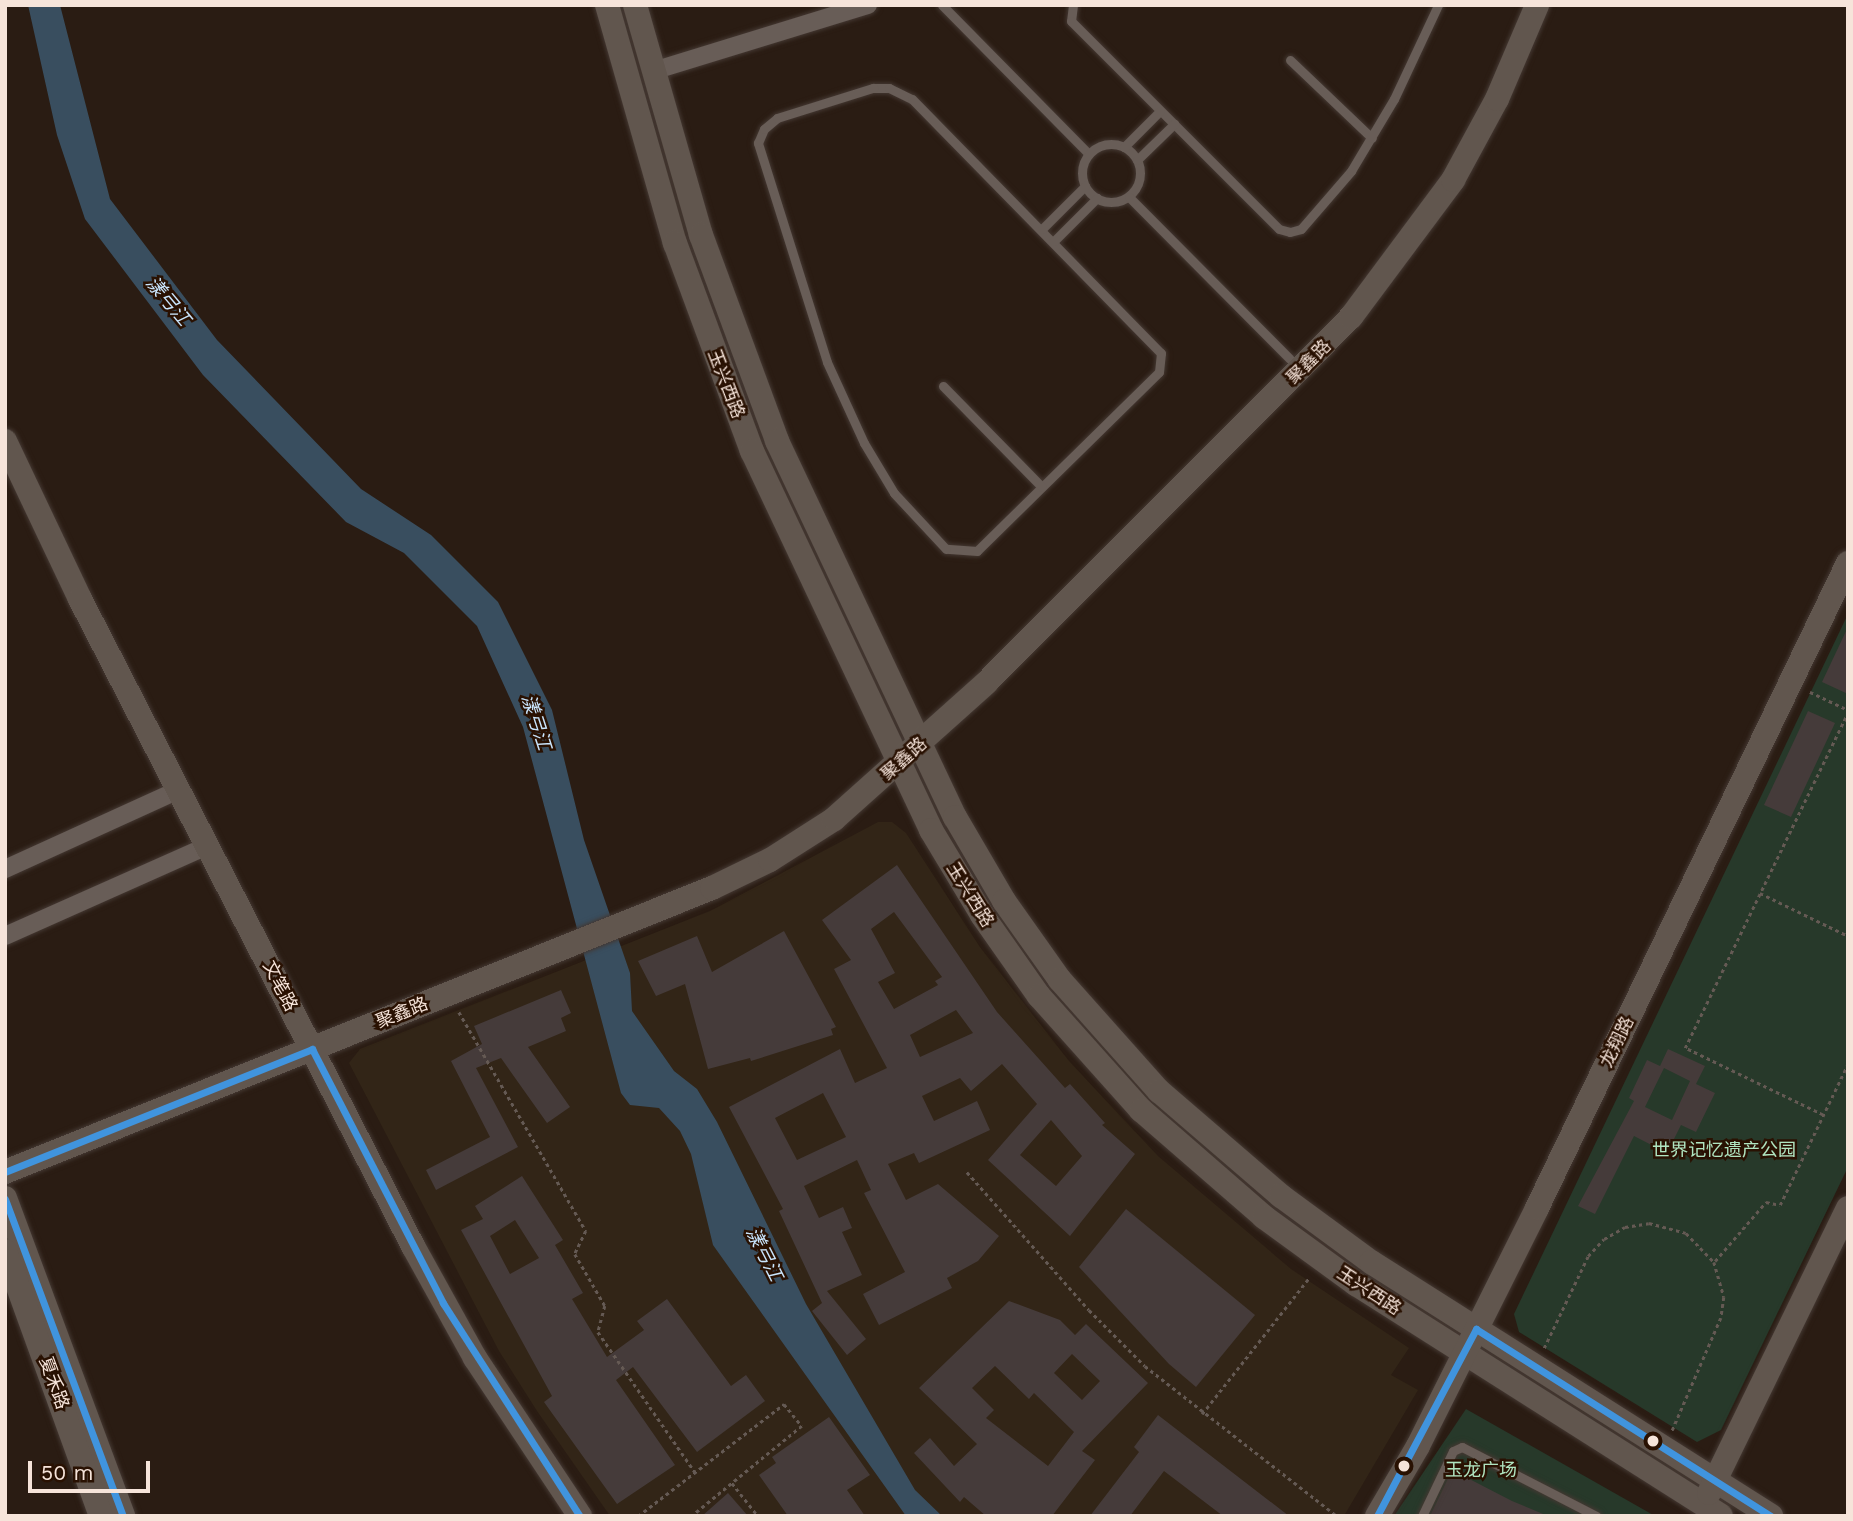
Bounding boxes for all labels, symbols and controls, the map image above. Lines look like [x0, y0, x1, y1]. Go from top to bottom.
water label: 漾弓江 [141, 272, 195, 330]
street label: 聚鑫路 [1282, 335, 1336, 389]
street label: 玉兴西路 [703, 347, 749, 421]
water label: 漾弓江 [516, 691, 556, 753]
street label: 聚鑫路 [877, 733, 931, 785]
street label: 玉兴西路 [942, 859, 998, 931]
street label: 文笔路 [258, 957, 302, 1015]
street label: 聚鑫路 [373, 993, 431, 1033]
street label: 龙翔路 [1595, 1013, 1639, 1071]
park label: 世界记忆遗产公园 [1652, 1139, 1796, 1161]
water label: 漾弓江 [741, 1223, 787, 1285]
street label: 玉兴西路 [1333, 1262, 1405, 1320]
street label: 夏禾路 [35, 1354, 73, 1412]
unlabelled marker [1646, 1434, 1660, 1448]
scale bar [32, 1448, 154, 1492]
unlabelled marker [1397, 1459, 1411, 1473]
park label: 玉龙广场 [1445, 1459, 1517, 1481]
text: 50 m [41, 1460, 93, 1485]

